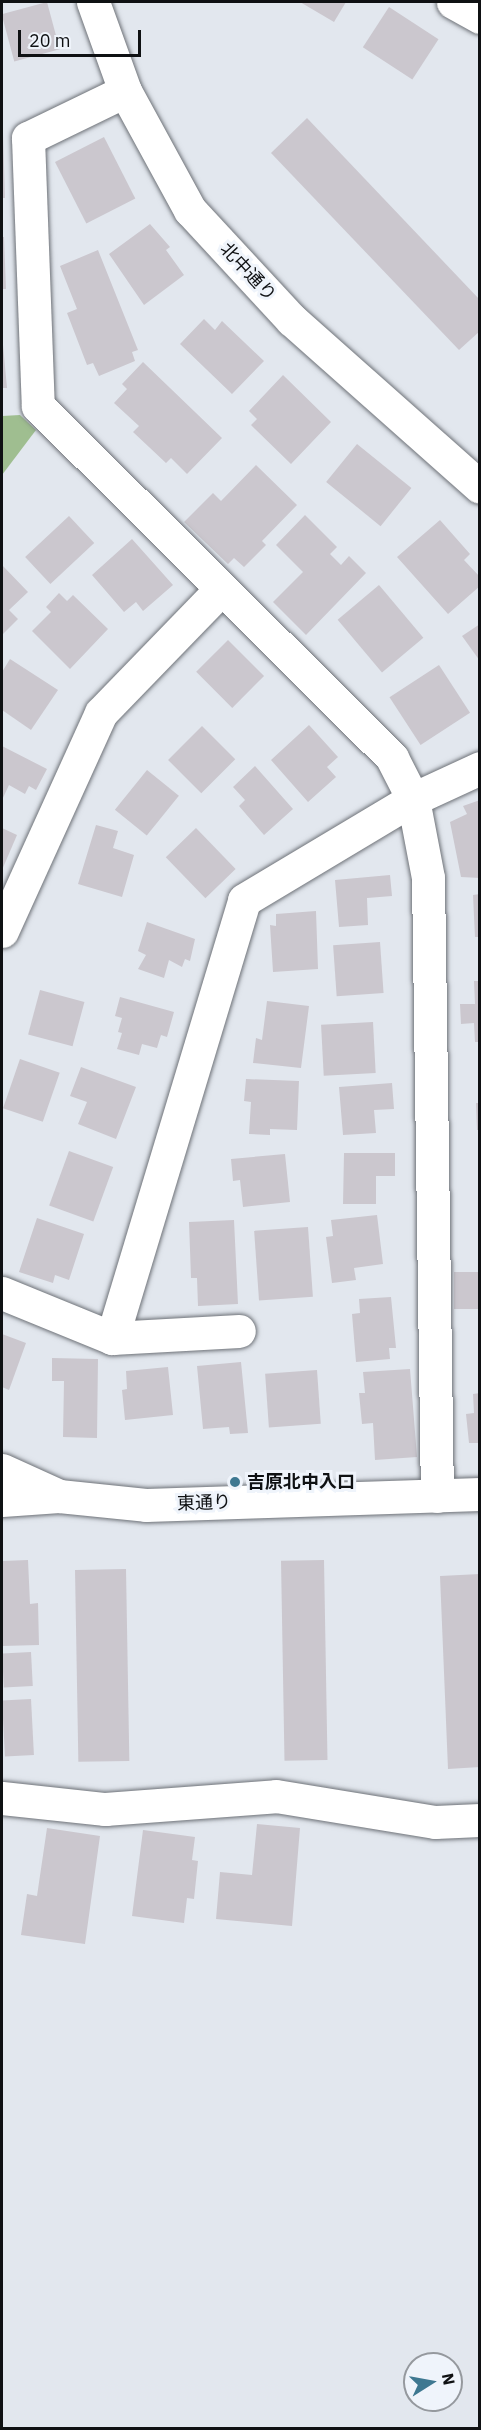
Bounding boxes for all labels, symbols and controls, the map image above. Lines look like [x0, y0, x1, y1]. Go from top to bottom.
scale bar [21, 18, 144, 56]
text: 20 m [29, 29, 71, 52]
street label: 北中通り [216, 238, 280, 306]
place label: 吉原北中入口 [247, 1471, 355, 1493]
marker: 吉原北中入口 [228, 1475, 242, 1489]
street label: 東通り [177, 1491, 231, 1515]
north arrow [403, 2352, 463, 2412]
text: N [438, 2371, 460, 2387]

